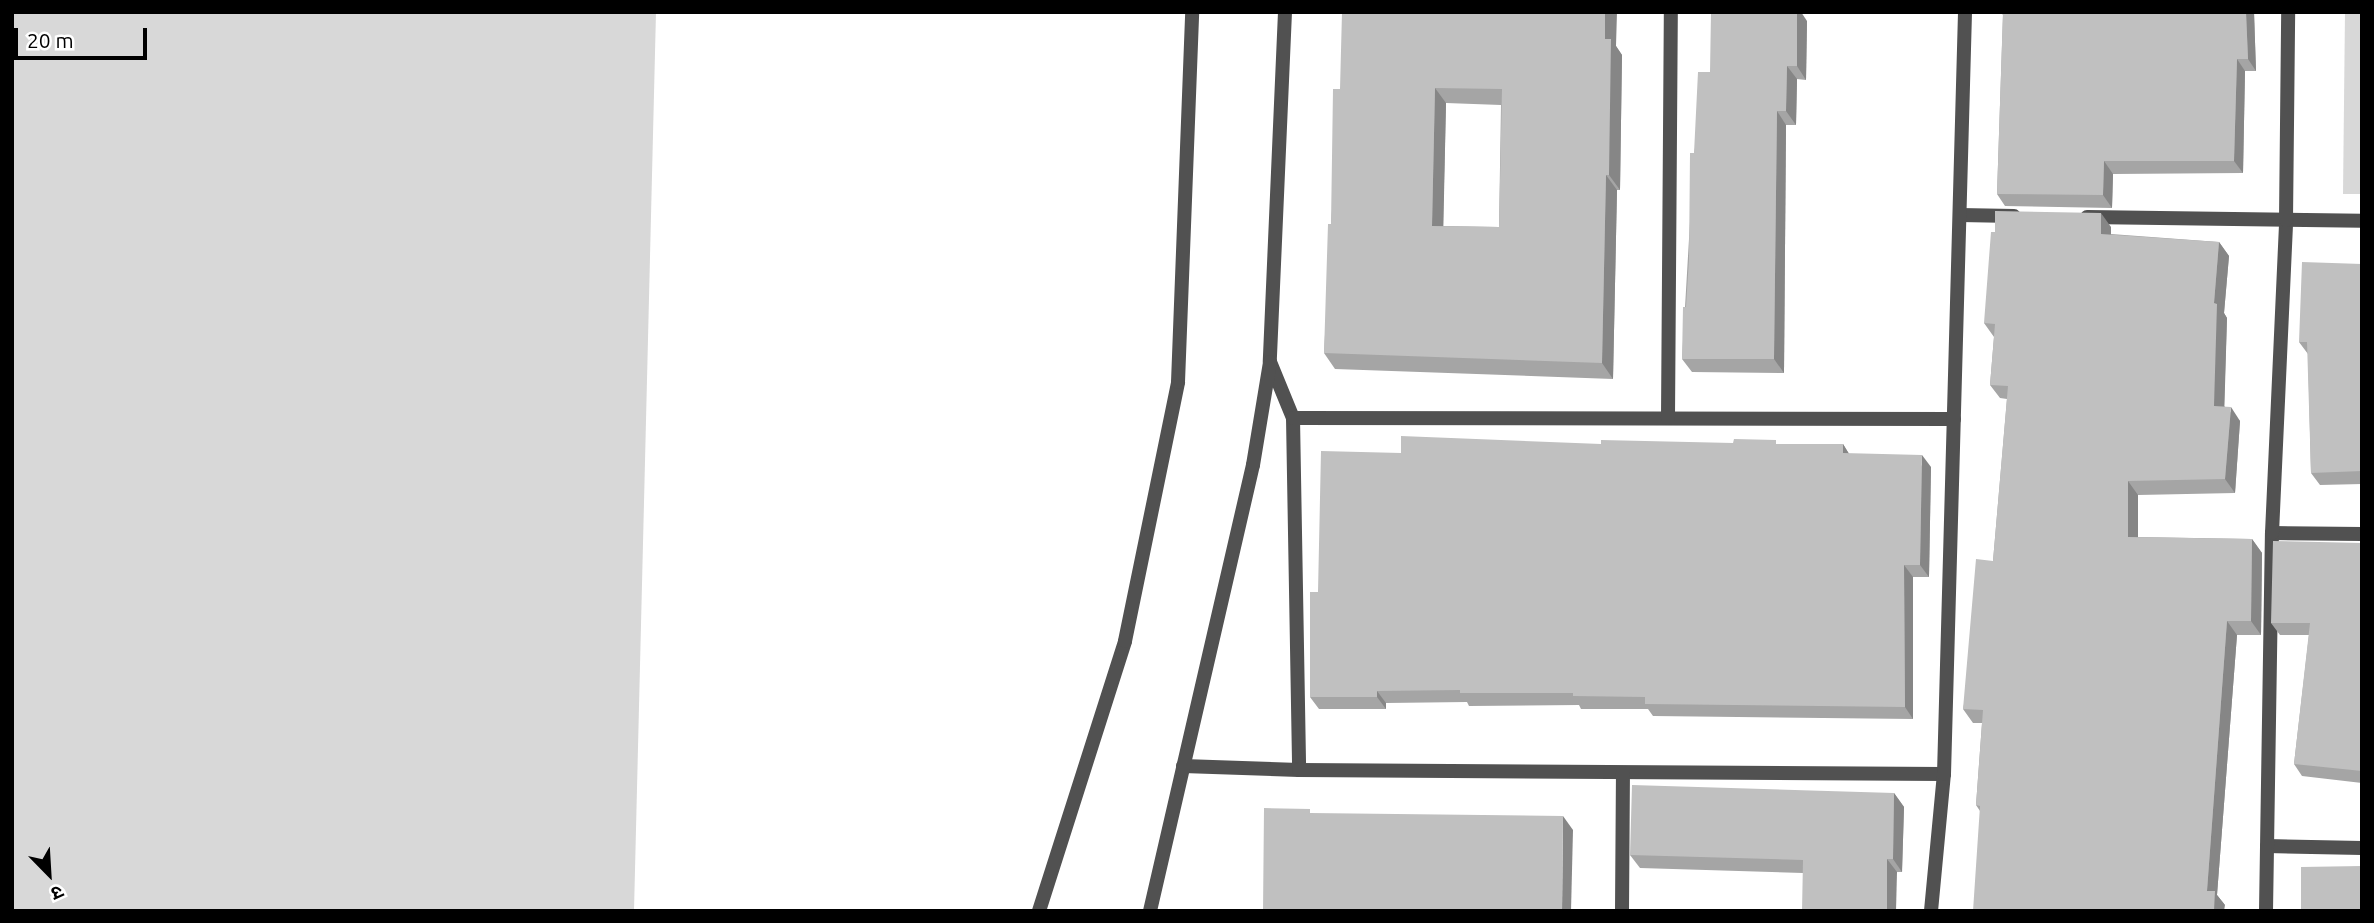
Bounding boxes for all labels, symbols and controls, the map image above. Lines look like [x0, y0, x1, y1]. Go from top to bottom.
scale bar [18, 14, 150, 58]
text: 20 m [27, 28, 74, 52]
north arrow [14, 839, 84, 909]
text: उ [48, 881, 67, 905]

